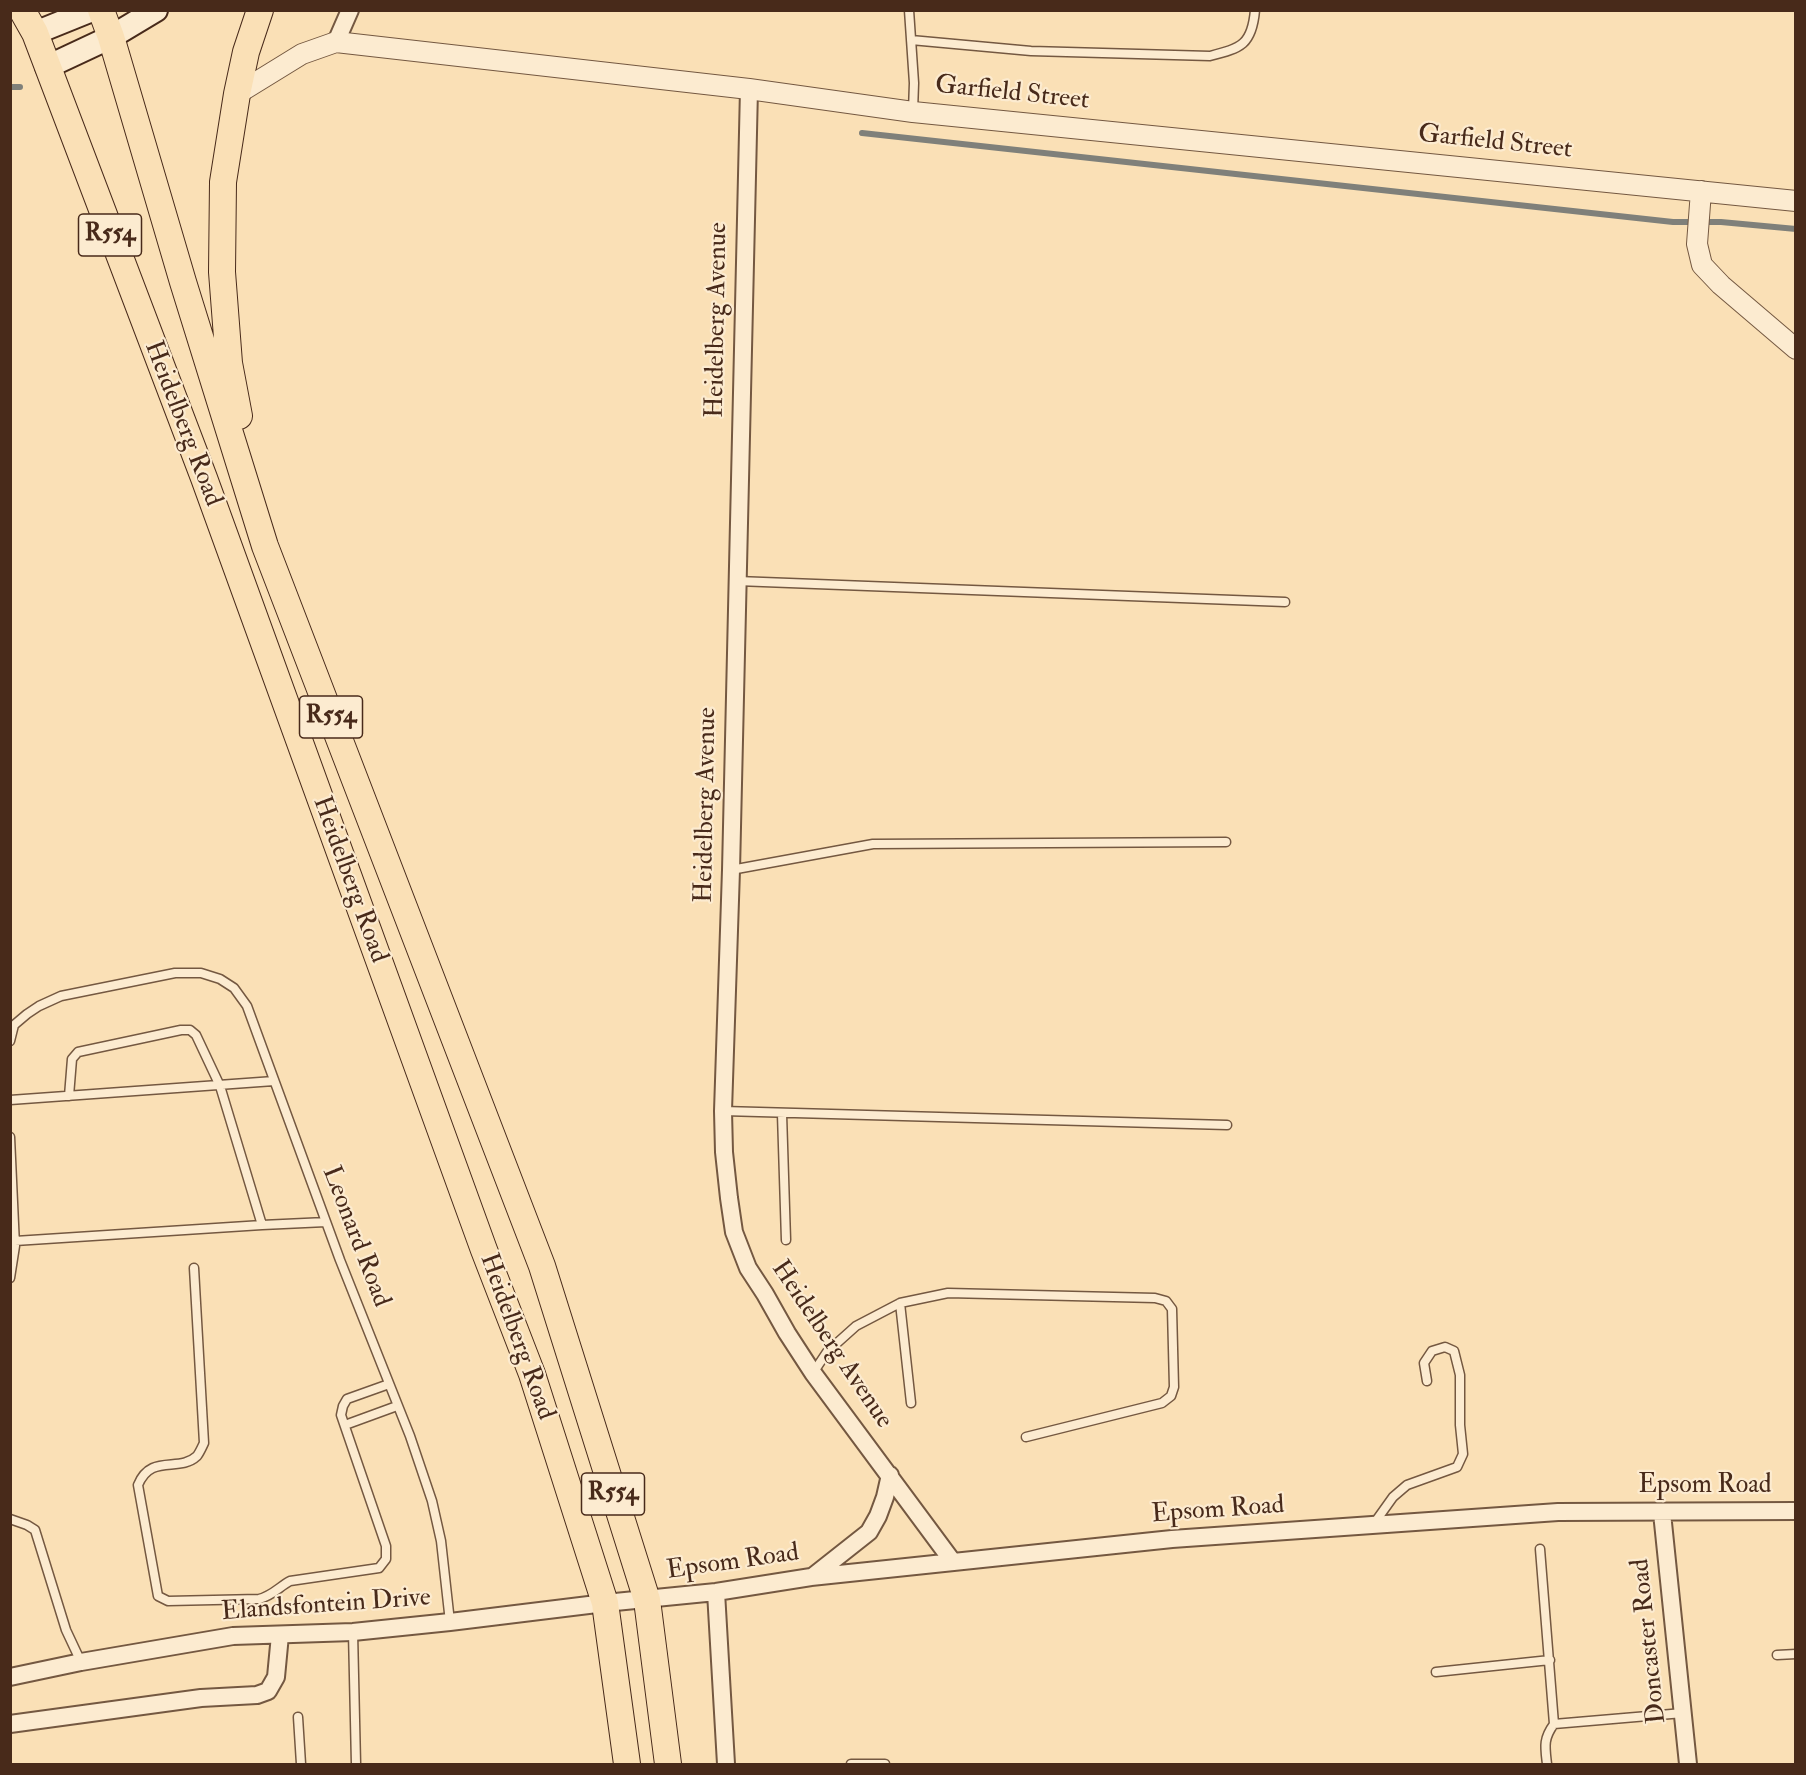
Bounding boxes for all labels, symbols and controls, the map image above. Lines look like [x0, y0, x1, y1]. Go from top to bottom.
street label: Garfield Street [933, 70, 1091, 118]
street label: Garfield Street [1416, 119, 1574, 167]
road number: R554 [78, 214, 142, 256]
street label: Heidelberg Avenue [701, 222, 735, 418]
street label: Heidelberg Road [136, 337, 228, 511]
road number: R554 [300, 696, 362, 738]
street label: Heidelberg Avenue [690, 707, 724, 903]
street label: Heidelberg Road [304, 793, 394, 967]
street label: Leonard Road [314, 1162, 396, 1312]
street label: Heidelberg Road [471, 1250, 561, 1424]
street label: Heidelberg Avenue [763, 1255, 899, 1435]
street label: Epsom Road [1638, 1470, 1772, 1502]
road number: R554 [582, 1473, 644, 1515]
street label: Epsom Road [1150, 1491, 1286, 1531]
street label: Epsom Road [665, 1538, 801, 1588]
street label: Doncaster Road [1626, 1557, 1674, 1725]
street label: Elandsfontein Drive [220, 1583, 432, 1629]

